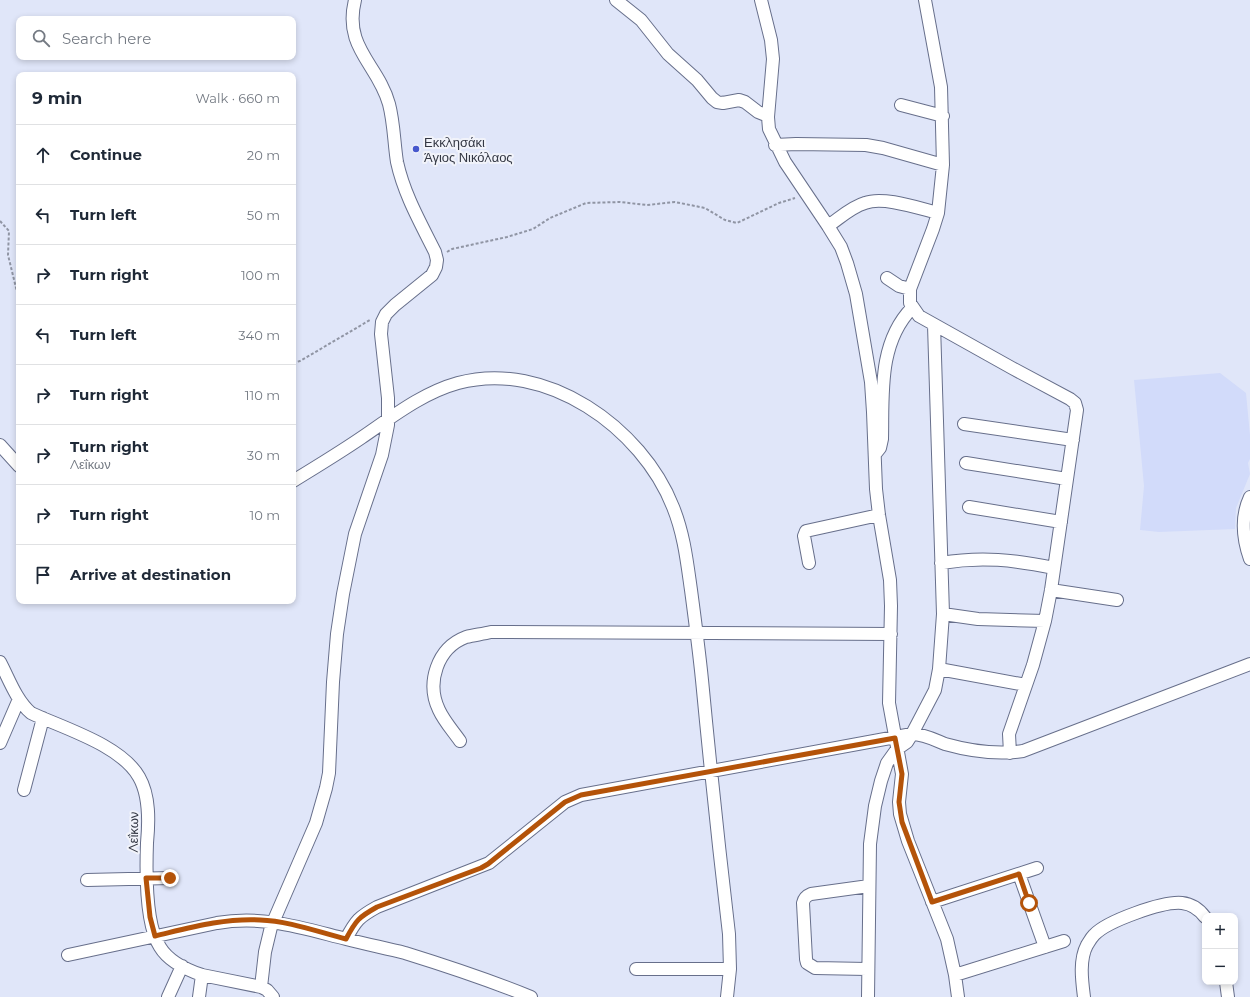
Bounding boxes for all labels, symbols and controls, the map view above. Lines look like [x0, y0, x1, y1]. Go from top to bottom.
search box [16, 16, 296, 60]
icon: search [30, 27, 52, 49]
text: Search here [62, 29, 151, 48]
text: 9 min [32, 88, 82, 108]
text: Walk · 660 m [196, 90, 280, 106]
place label: Εκκλησάκι Άγιος Νικόλαος [424, 134, 513, 165]
icon: ahead [32, 144, 54, 166]
marker: Εκκλησάκι Άγιος Νικόλαος [411, 144, 421, 154]
text: Continue [70, 145, 142, 164]
text: 20 m [247, 147, 280, 163]
icon: left [32, 204, 54, 226]
text: Turn left [70, 205, 137, 224]
text: 50 m [247, 207, 280, 223]
icon: right [32, 264, 54, 286]
text: Turn right [70, 265, 149, 284]
text: 100 m [241, 267, 280, 283]
icon: left [32, 324, 54, 346]
text: Turn left [70, 325, 137, 344]
text: 340 m [238, 327, 280, 343]
icon: right [32, 384, 54, 406]
text: Turn right [70, 385, 149, 404]
text: 110 m [245, 387, 280, 403]
text: Turn right [70, 437, 149, 456]
icon: right [32, 444, 54, 466]
text: 30 m [247, 447, 280, 463]
text: Λεΐκων [70, 456, 111, 472]
icon: right [32, 504, 54, 526]
text: Turn right [70, 505, 149, 524]
text: 10 m [250, 507, 280, 523]
icon: arrive [32, 564, 54, 586]
text: Arrive at destination [70, 565, 231, 584]
street label: Λεΐκων [125, 811, 141, 853]
route end [161, 869, 179, 887]
route start [1020, 894, 1038, 912]
map controls [1202, 913, 1238, 985]
button: + [1202, 913, 1238, 949]
button: − [1202, 949, 1238, 985]

